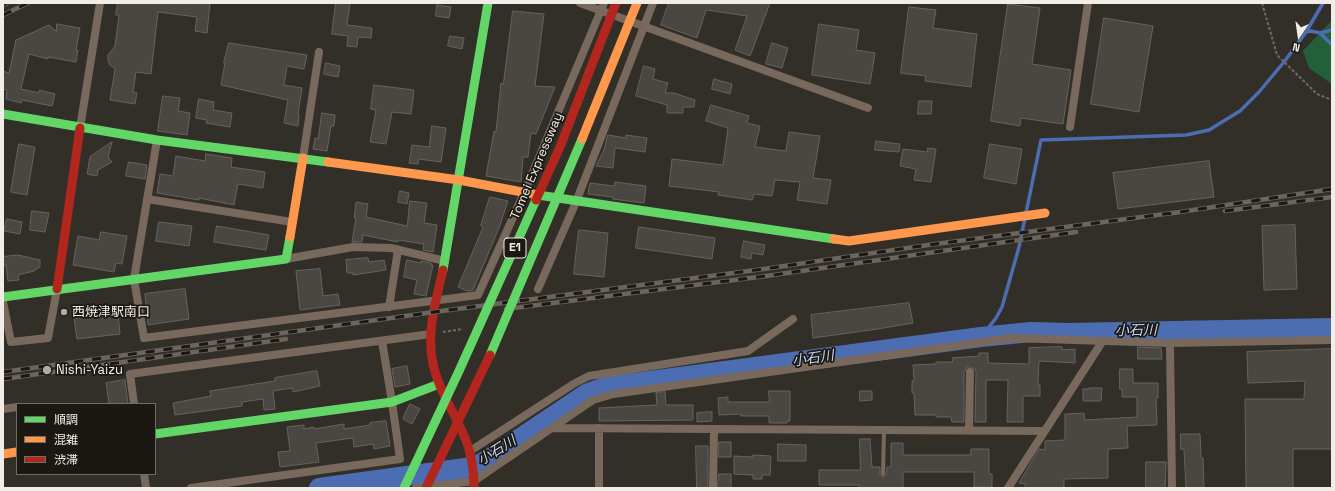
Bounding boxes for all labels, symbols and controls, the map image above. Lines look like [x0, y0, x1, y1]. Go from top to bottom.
north arrow [1279, 16, 1319, 56]
text: N [1291, 40, 1301, 55]
street label: Tomei Expressway [507, 110, 567, 222]
road number: E1 [504, 238, 526, 258]
place label: 西焼津駅南口 [72, 304, 150, 320]
marker: 西焼津駅南口 [59, 307, 69, 317]
water label: 小石川 [1115, 322, 1157, 340]
water label: 小石川 [791, 348, 835, 370]
place label: Nishi-Yaizu [56, 362, 123, 378]
marker: Nishi-Yaizu [41, 364, 53, 376]
legend [16, 403, 156, 475]
text: 順調 [54, 412, 78, 428]
text: 混雑 [54, 432, 78, 448]
water label: 小石川 [475, 433, 519, 469]
text: 渋滞 [54, 452, 78, 468]

